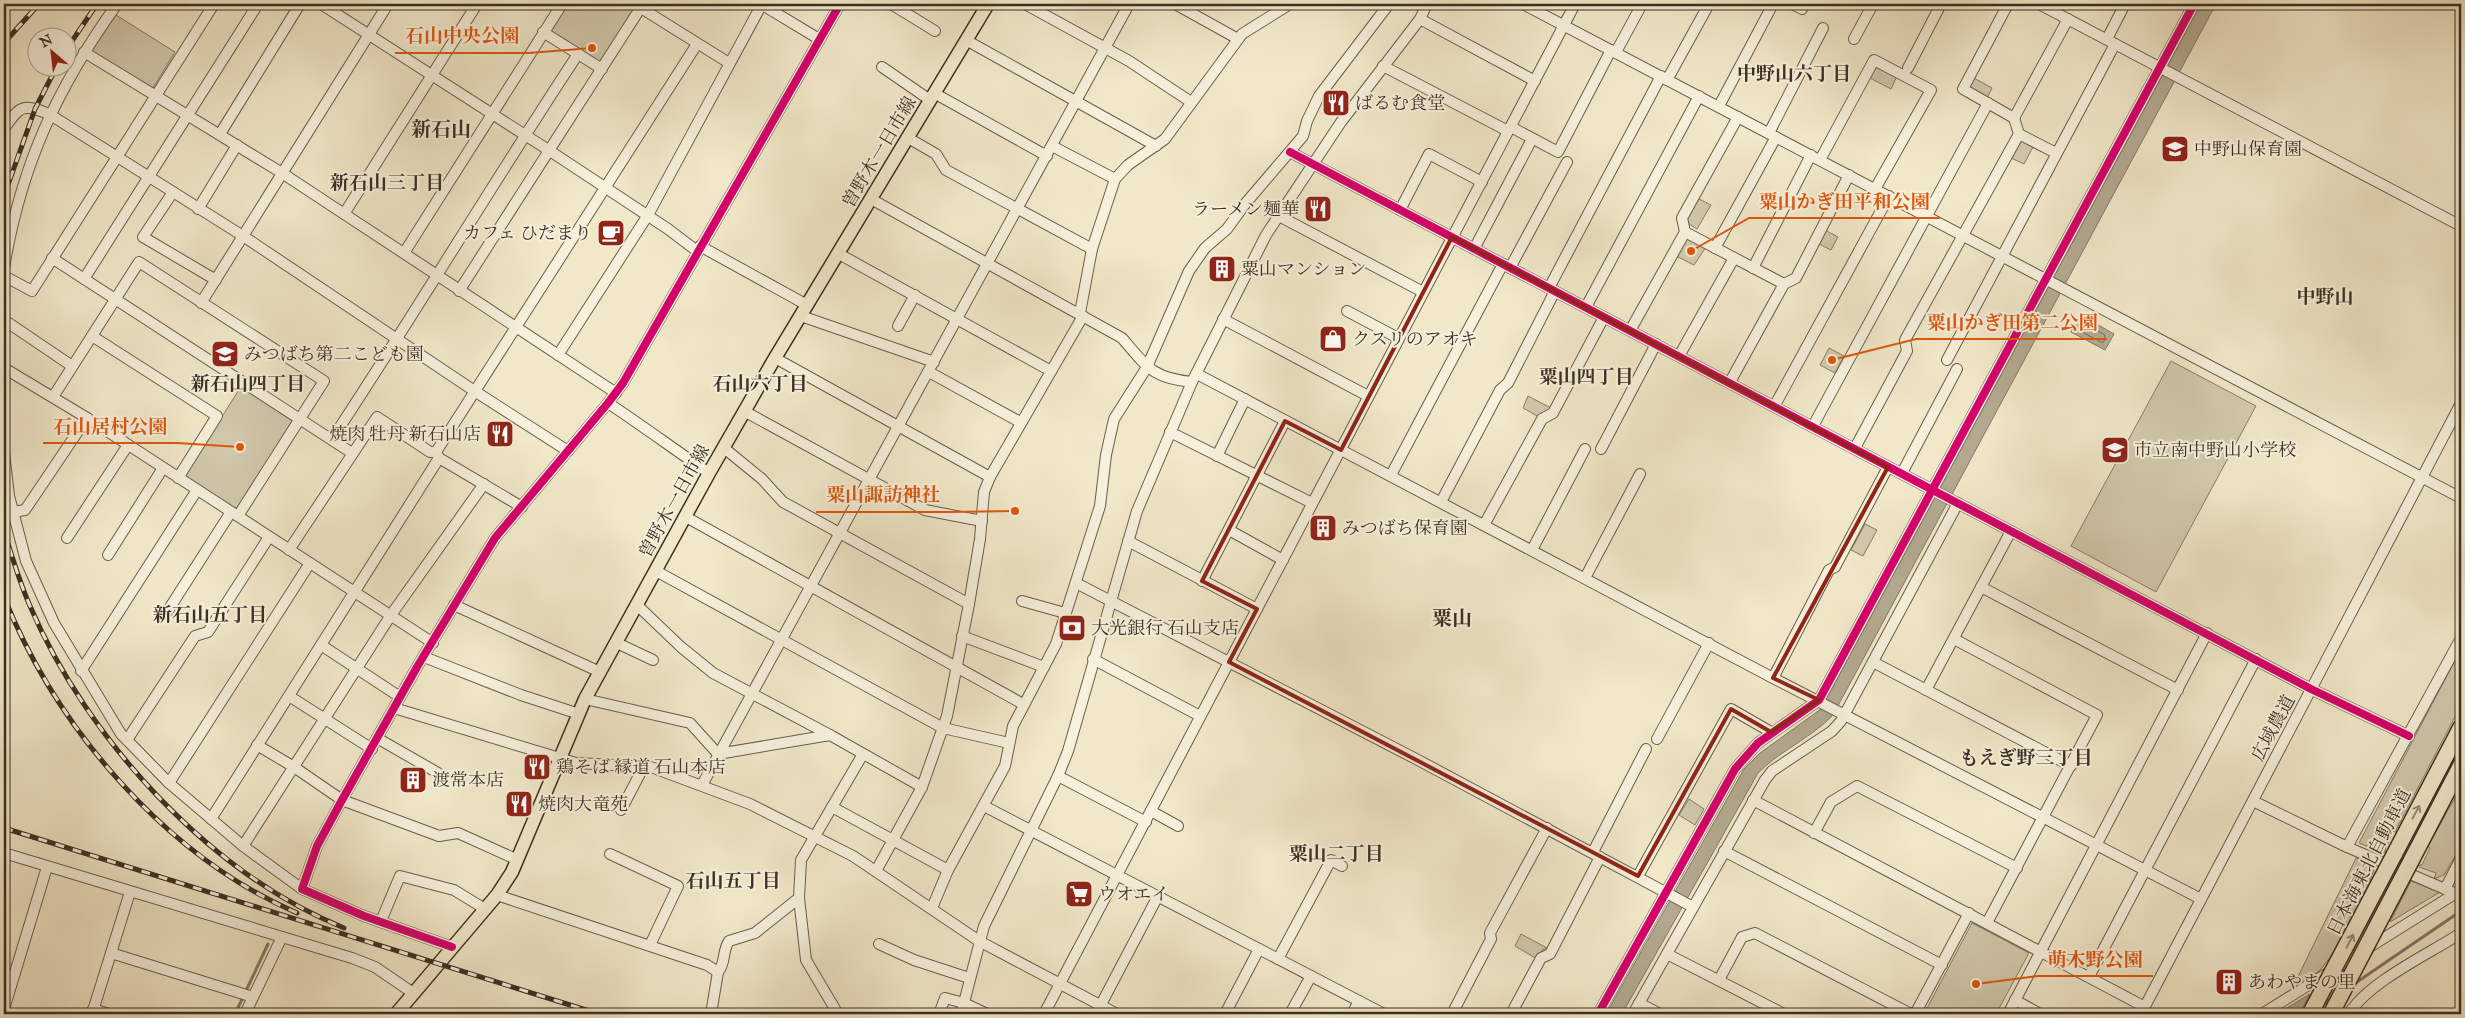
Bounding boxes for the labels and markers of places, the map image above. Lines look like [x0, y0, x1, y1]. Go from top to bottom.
callout: 石山中央公園 [395, 19, 529, 53]
restaurant icon: ばるむ食堂 [1321, 88, 1351, 118]
place label: ばるむ食堂 [1355, 92, 1445, 114]
school or university icon: 中野山保育園 [2160, 134, 2190, 164]
place label: 中野山保育園 [2194, 138, 2302, 160]
callout: 粟山かぎ田平和公園 [1749, 184, 1940, 218]
restaurant icon: ラーメン麺華 [1303, 194, 1333, 224]
place label: ラーメン麺華 [1192, 198, 1299, 220]
cafe icon: カフェ ひだまり [596, 218, 626, 248]
place label: カフェ ひだまり [463, 222, 592, 244]
building icon: 粟山マンション [1207, 254, 1237, 284]
place label: 粟山マンション [1241, 258, 1366, 280]
callout: 粟山かぎ田第二公園 [1916, 305, 2107, 339]
shop icon: クスリのアオキ [1318, 324, 1348, 354]
place label: クスリのアオキ [1352, 328, 1478, 350]
school or university icon: みつばち第二こども園 [210, 339, 240, 369]
place label: みつばち第二こども園 [244, 343, 424, 365]
callout: 石山居村公園 [43, 409, 177, 443]
restaurant icon: 焼肉 牡丹 新石山店 [485, 419, 515, 449]
place label: 焼肉 牡丹 新石山店 [329, 423, 481, 445]
school or university icon: 市立南中野山小学校 [2100, 435, 2130, 465]
place label: 市立南中野山小学校 [2134, 439, 2296, 461]
callout: 粟山諏訪神社 [816, 478, 950, 512]
building icon: みつばち保育園 [1308, 513, 1338, 543]
place label: みつばち保育園 [1342, 517, 1468, 539]
bank icon: 大光銀行 石山支店 [1057, 613, 1087, 643]
place label: 大光銀行 石山支店 [1091, 617, 1239, 639]
restaurant icon: 鶏そば 縁道 石山本店 [522, 752, 552, 782]
place label: 鶏そば 縁道 石山本店 [556, 756, 726, 778]
building icon: 渡常本店 [398, 765, 428, 795]
place label: 渡常本店 [432, 769, 504, 791]
restaurant icon: 焼肉大竜苑 [504, 789, 534, 819]
place label: 焼肉大竜苑 [538, 793, 628, 815]
supermarket icon: ウオエイ [1064, 879, 1094, 909]
place label: ウオエイ [1098, 883, 1169, 905]
callout: 萌木野公園 [2038, 942, 2153, 976]
building icon: あわやまの里 [2214, 967, 2244, 997]
place label: あわやまの里 [2248, 971, 2356, 993]

